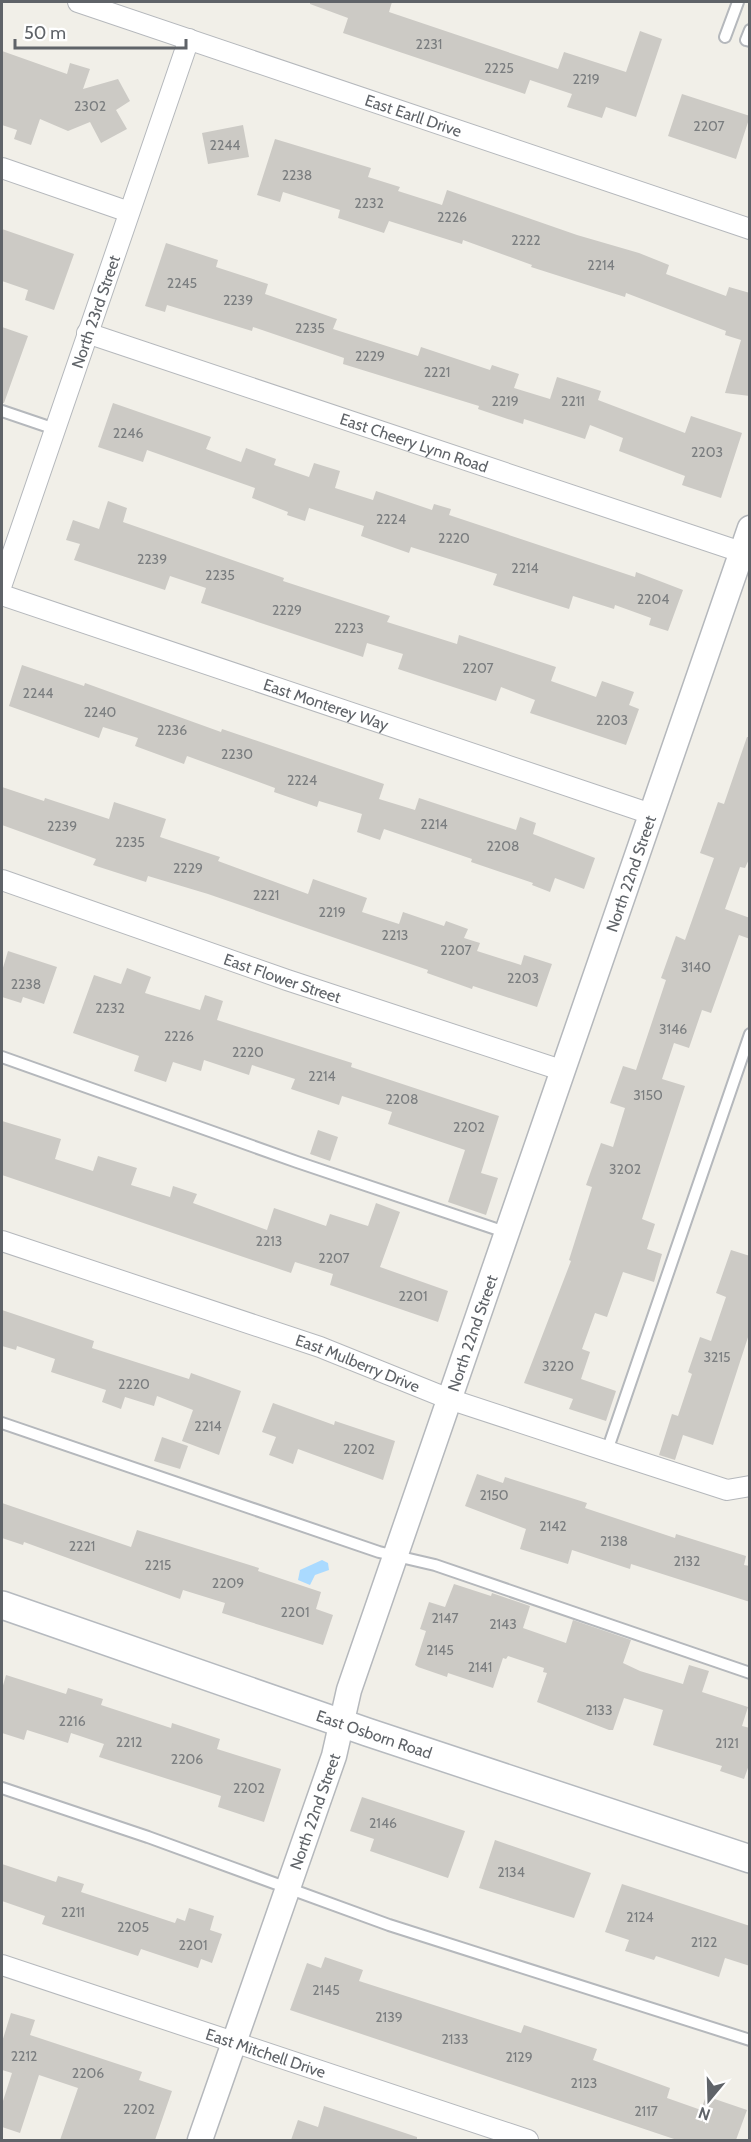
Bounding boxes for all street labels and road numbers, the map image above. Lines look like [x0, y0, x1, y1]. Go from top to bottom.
street label: East Earll Drive [362, 91, 464, 141]
street label: North 23rd Street [68, 252, 124, 371]
street label: East Cheery Lynn Road [337, 409, 491, 477]
street label: East Monterey Way [261, 675, 391, 735]
street label: North 22nd Street [602, 812, 660, 935]
street label: East Flower Street [221, 950, 344, 1007]
street label: North 22nd Street [444, 1272, 502, 1394]
street label: East Mulberry Drive [293, 1330, 422, 1396]
street label: East Osborn Road [314, 1706, 434, 1763]
street label: North 22nd Street [286, 1750, 344, 1872]
street label: East Mitchell Drive [203, 2024, 328, 2082]

